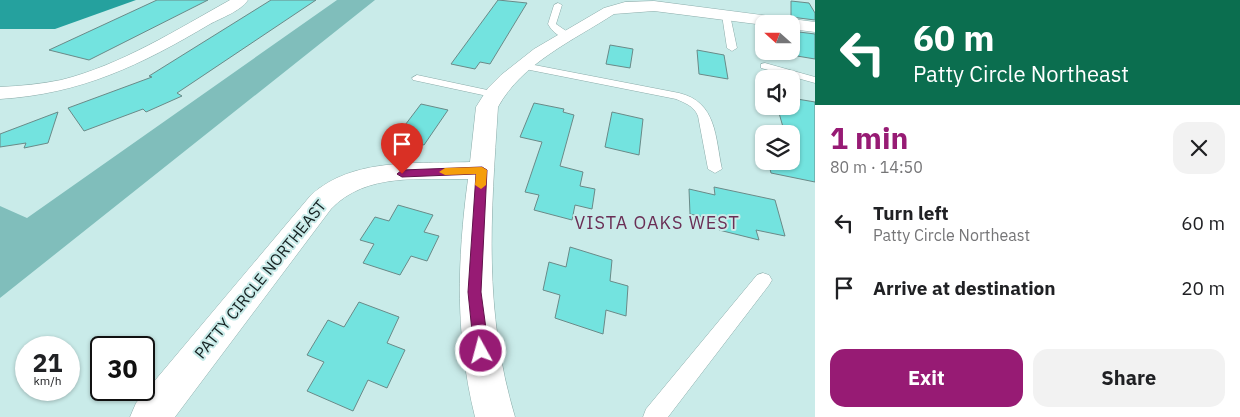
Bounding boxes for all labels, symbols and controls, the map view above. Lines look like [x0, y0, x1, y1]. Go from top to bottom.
north arrow [755, 15, 800, 60]
map controls [755, 15, 800, 170]
text: 60 m [913, 15, 995, 61]
icon: left [830, 20, 895, 85]
text: Patty Circle Northeast [913, 59, 1129, 88]
button: sound [755, 70, 800, 115]
text: 1 min [830, 118, 908, 157]
button: close [1173, 122, 1225, 174]
pin [381, 123, 423, 174]
button: layers [755, 125, 800, 170]
icon: arrive [388, 130, 416, 158]
text: 80 m · 14:50 [830, 157, 923, 177]
street label: PATTY CIRCLE NORTHEAST [190, 196, 330, 362]
text: Turn left [873, 201, 949, 225]
icon: left [830, 209, 858, 237]
district label: VISTA OAKS WEST [574, 211, 740, 234]
text: 60 m [1181, 211, 1225, 235]
text: Patty Circle Northeast [873, 225, 1030, 245]
icon: arrive [830, 274, 858, 302]
text: Arrive at destination [873, 276, 1056, 300]
text: 20 m [1181, 276, 1225, 300]
position arrow [454, 324, 506, 376]
speed limit sign: 30 [90, 336, 155, 401]
text: 21 [32, 346, 63, 379]
button: Exit [830, 349, 1023, 407]
button: Share [1033, 349, 1225, 407]
text: km/h [33, 373, 62, 388]

